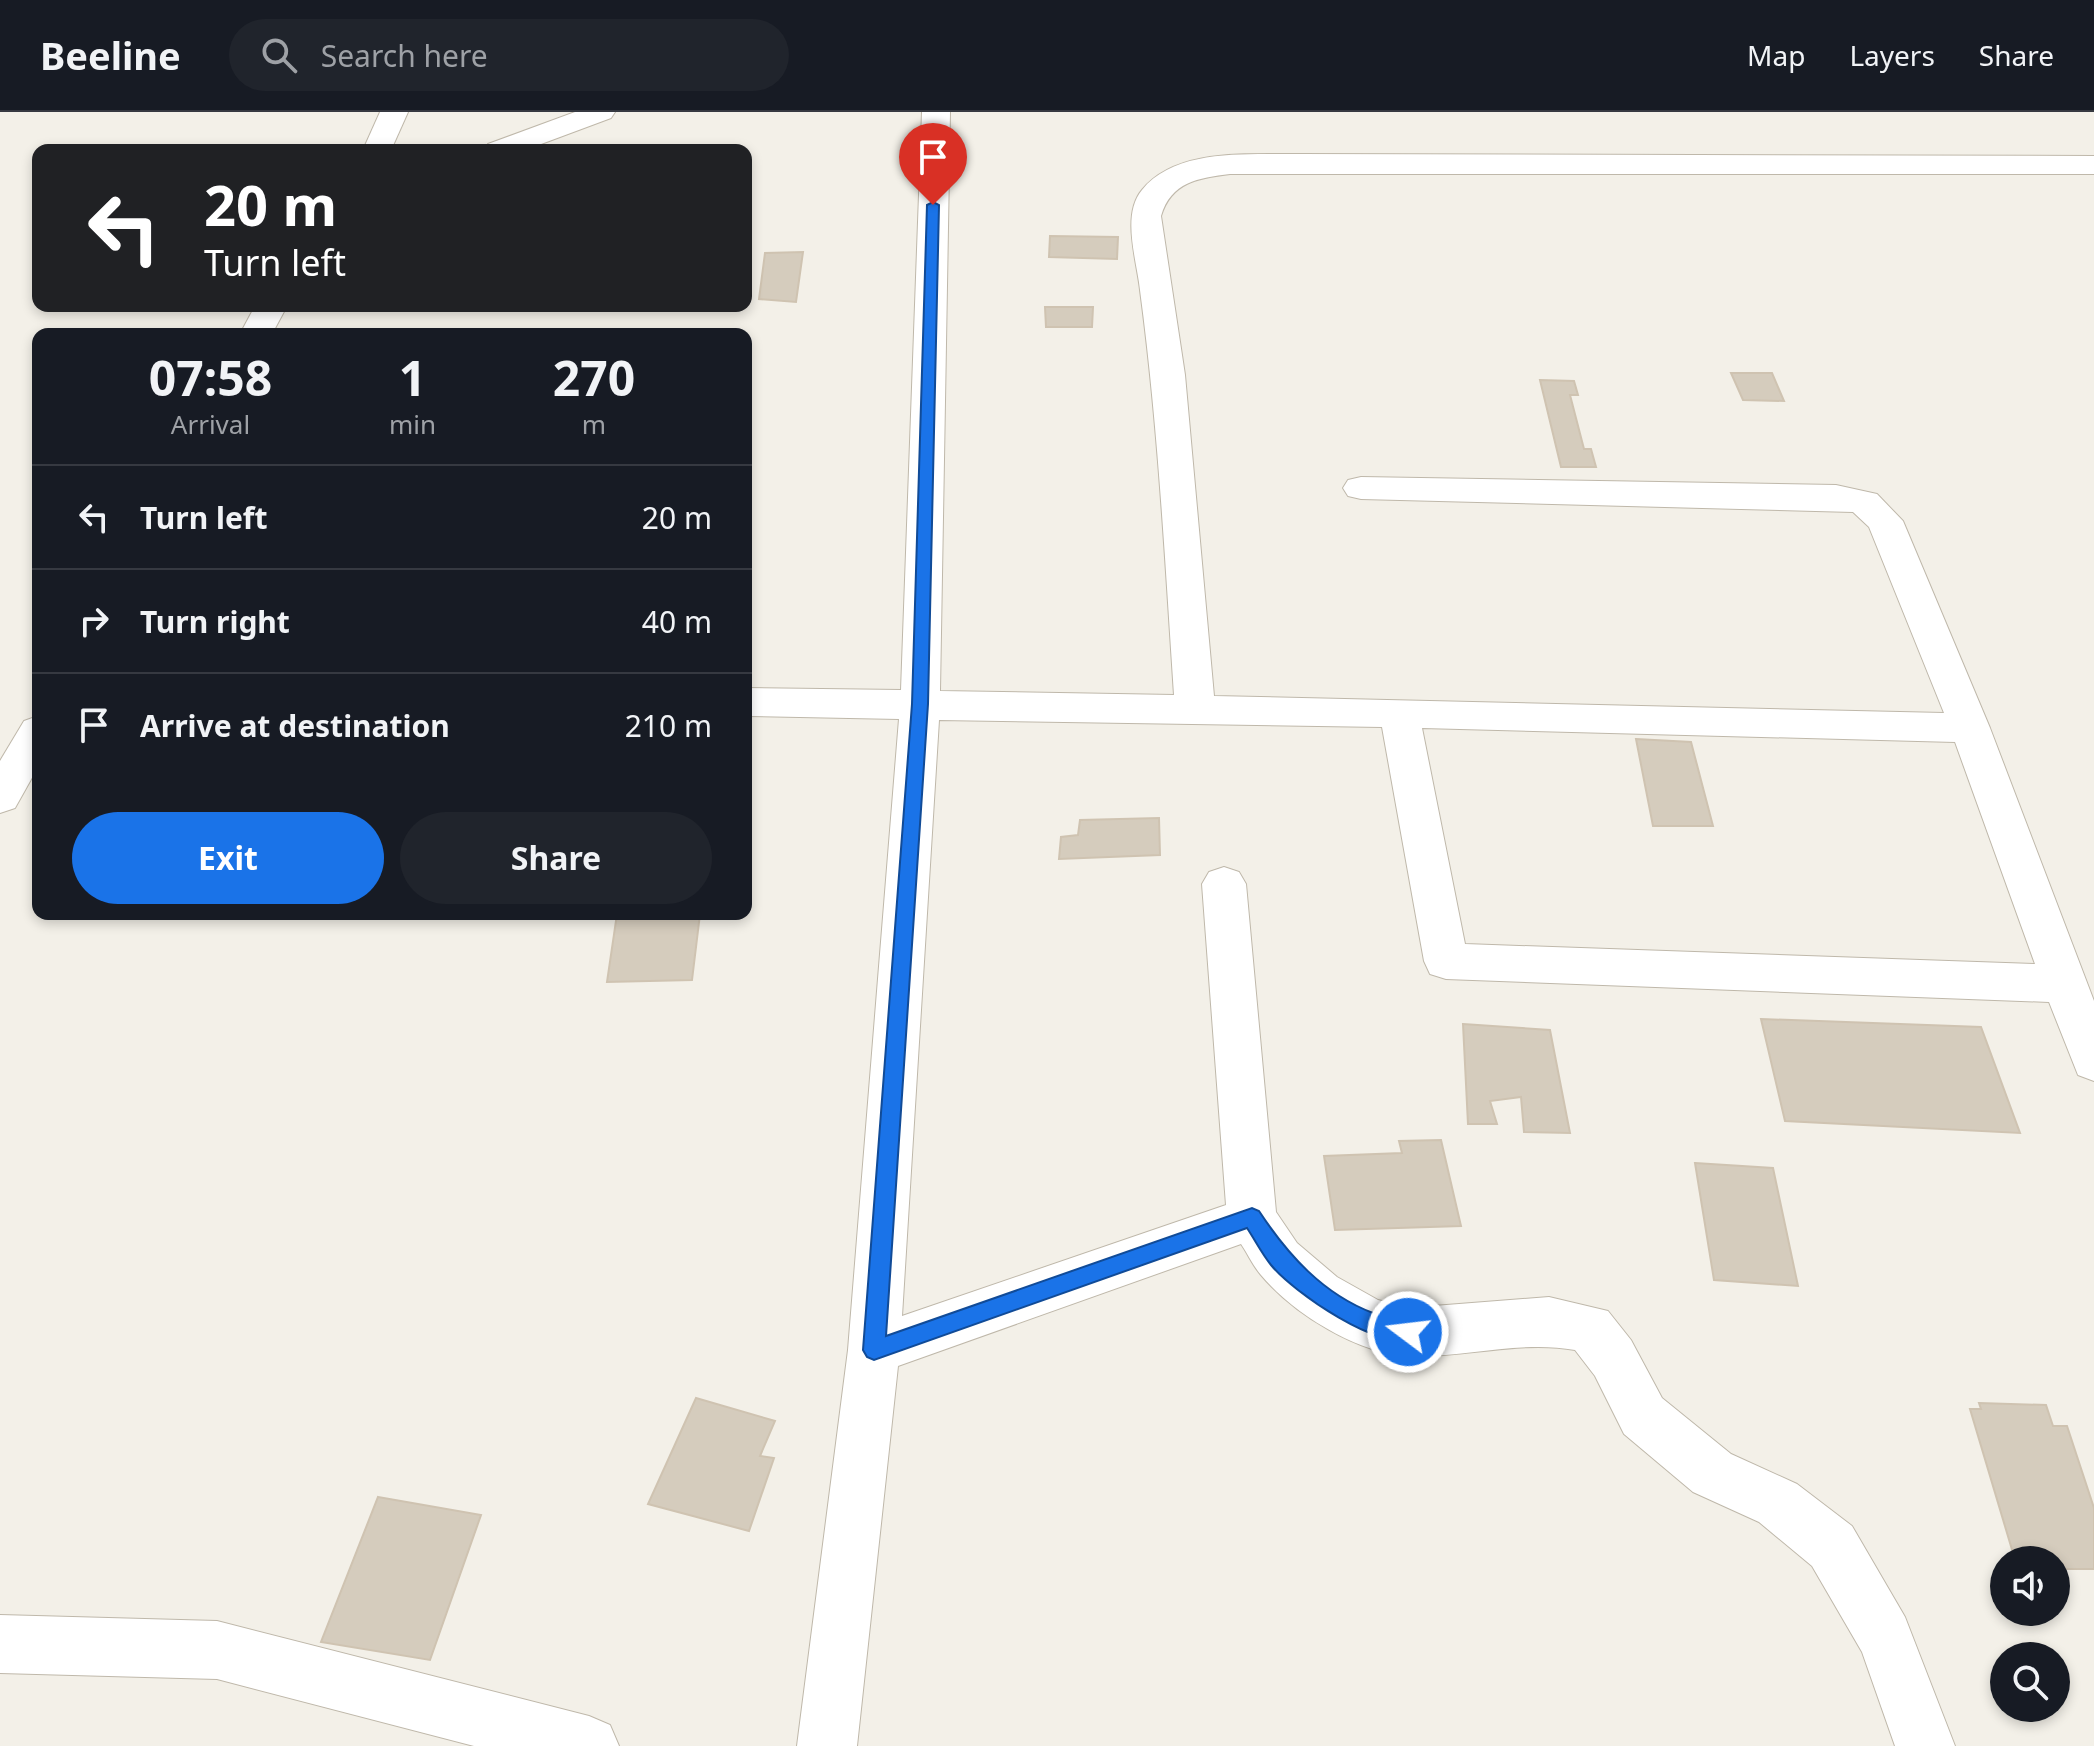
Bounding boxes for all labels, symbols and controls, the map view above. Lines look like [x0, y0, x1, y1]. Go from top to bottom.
search box [229, 19, 789, 91]
text: Beeline [40, 29, 181, 81]
icon: search [257, 33, 301, 77]
text: Search here [321, 35, 488, 76]
text: Map [1747, 36, 1805, 74]
text: Layers [1849, 36, 1935, 74]
text: Share [1979, 36, 2054, 74]
pin [899, 123, 967, 205]
icon: arrive [911, 135, 955, 179]
text: 20 m [204, 166, 337, 242]
icon: left [72, 176, 176, 280]
text: Turn left [204, 238, 346, 287]
text: 07:58 [149, 345, 272, 410]
text: 1 [399, 345, 426, 410]
text: 270 [553, 345, 635, 410]
text: Arrival [171, 406, 250, 442]
text: min [389, 406, 436, 442]
text: m [582, 406, 606, 442]
icon: left [72, 495, 116, 539]
text: Turn left [140, 497, 268, 538]
text: 20 m [642, 497, 712, 538]
icon: right [72, 599, 116, 643]
text: Turn right [140, 601, 290, 642]
text: 40 m [642, 601, 712, 642]
icon: arrive [72, 703, 116, 747]
text: Arrive at destination [140, 705, 450, 746]
text: 210 m [625, 705, 712, 746]
button: Exit [72, 812, 384, 904]
button: Share [400, 812, 712, 904]
position arrow [1366, 1290, 1450, 1374]
map controls [1990, 1546, 2070, 1722]
button: sound [1990, 1546, 2070, 1626]
button: search [1990, 1642, 2070, 1722]

